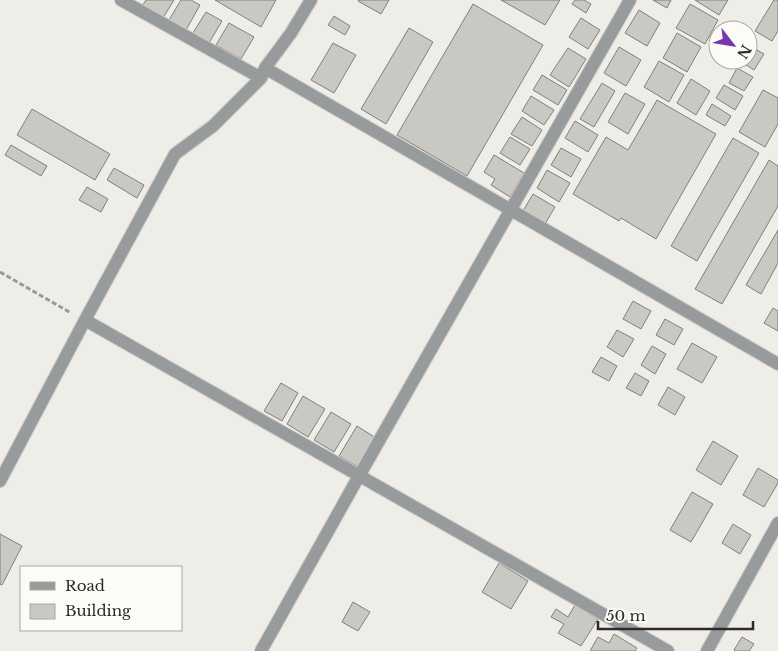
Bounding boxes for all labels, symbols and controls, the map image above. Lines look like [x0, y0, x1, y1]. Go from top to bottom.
north arrow [708, 20, 758, 70]
text: N [733, 41, 755, 62]
legend [20, 566, 182, 631]
text: Road [65, 576, 105, 595]
scale bar [598, 598, 753, 630]
text: Building [65, 601, 132, 620]
text: 50 m [606, 606, 646, 625]

